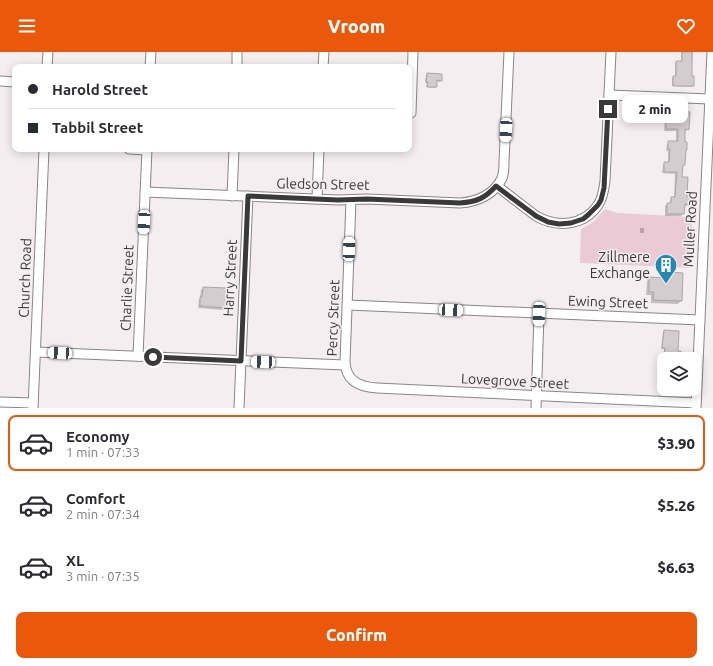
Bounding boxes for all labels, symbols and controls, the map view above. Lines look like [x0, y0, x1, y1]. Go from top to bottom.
icon: menu [16, 15, 38, 37]
icon: heart [675, 15, 697, 37]
text: Vroom [328, 16, 385, 36]
text: Harold Street [52, 81, 148, 98]
callout: 2 min [622, 95, 688, 123]
route end [599, 100, 617, 118]
text: 2 min [638, 102, 672, 116]
car [499, 118, 513, 142]
text: Tabbil Street [52, 119, 143, 136]
street label: Gledson Street [276, 175, 370, 193]
street label: Muller Road [680, 191, 700, 267]
car [137, 210, 151, 234]
car [343, 237, 355, 261]
street label: Church Road [16, 238, 34, 318]
street label: Harry Street [220, 239, 240, 317]
street label: Charlie Street [118, 244, 137, 331]
place label: Zillmere Exchange [590, 249, 650, 281]
building icon: Zillmere Exchange [653, 252, 679, 285]
street label: Percy Street [324, 279, 342, 357]
street label: Ewing Street [568, 293, 649, 311]
car [533, 302, 545, 326]
car [439, 303, 463, 317]
car [48, 346, 72, 360]
route start [144, 348, 162, 366]
map controls [657, 352, 701, 396]
button: layers [657, 352, 701, 396]
car [251, 356, 275, 368]
street label: Lovegrove Street [461, 370, 570, 392]
icon: car [18, 425, 54, 461]
text: Economy [66, 428, 130, 445]
text: $3.90 [657, 435, 695, 452]
text: 1 min · 07:33 [66, 445, 140, 459]
icon: car [18, 487, 54, 523]
text: Comfort [66, 490, 125, 507]
text: $5.26 [657, 497, 695, 514]
text: 2 min · 07:34 [66, 507, 140, 521]
icon: car [18, 549, 54, 585]
text: XL [66, 552, 84, 569]
text: $6.63 [657, 559, 695, 576]
text: 3 min · 07:35 [66, 569, 140, 583]
button: Confirm [16, 612, 697, 658]

